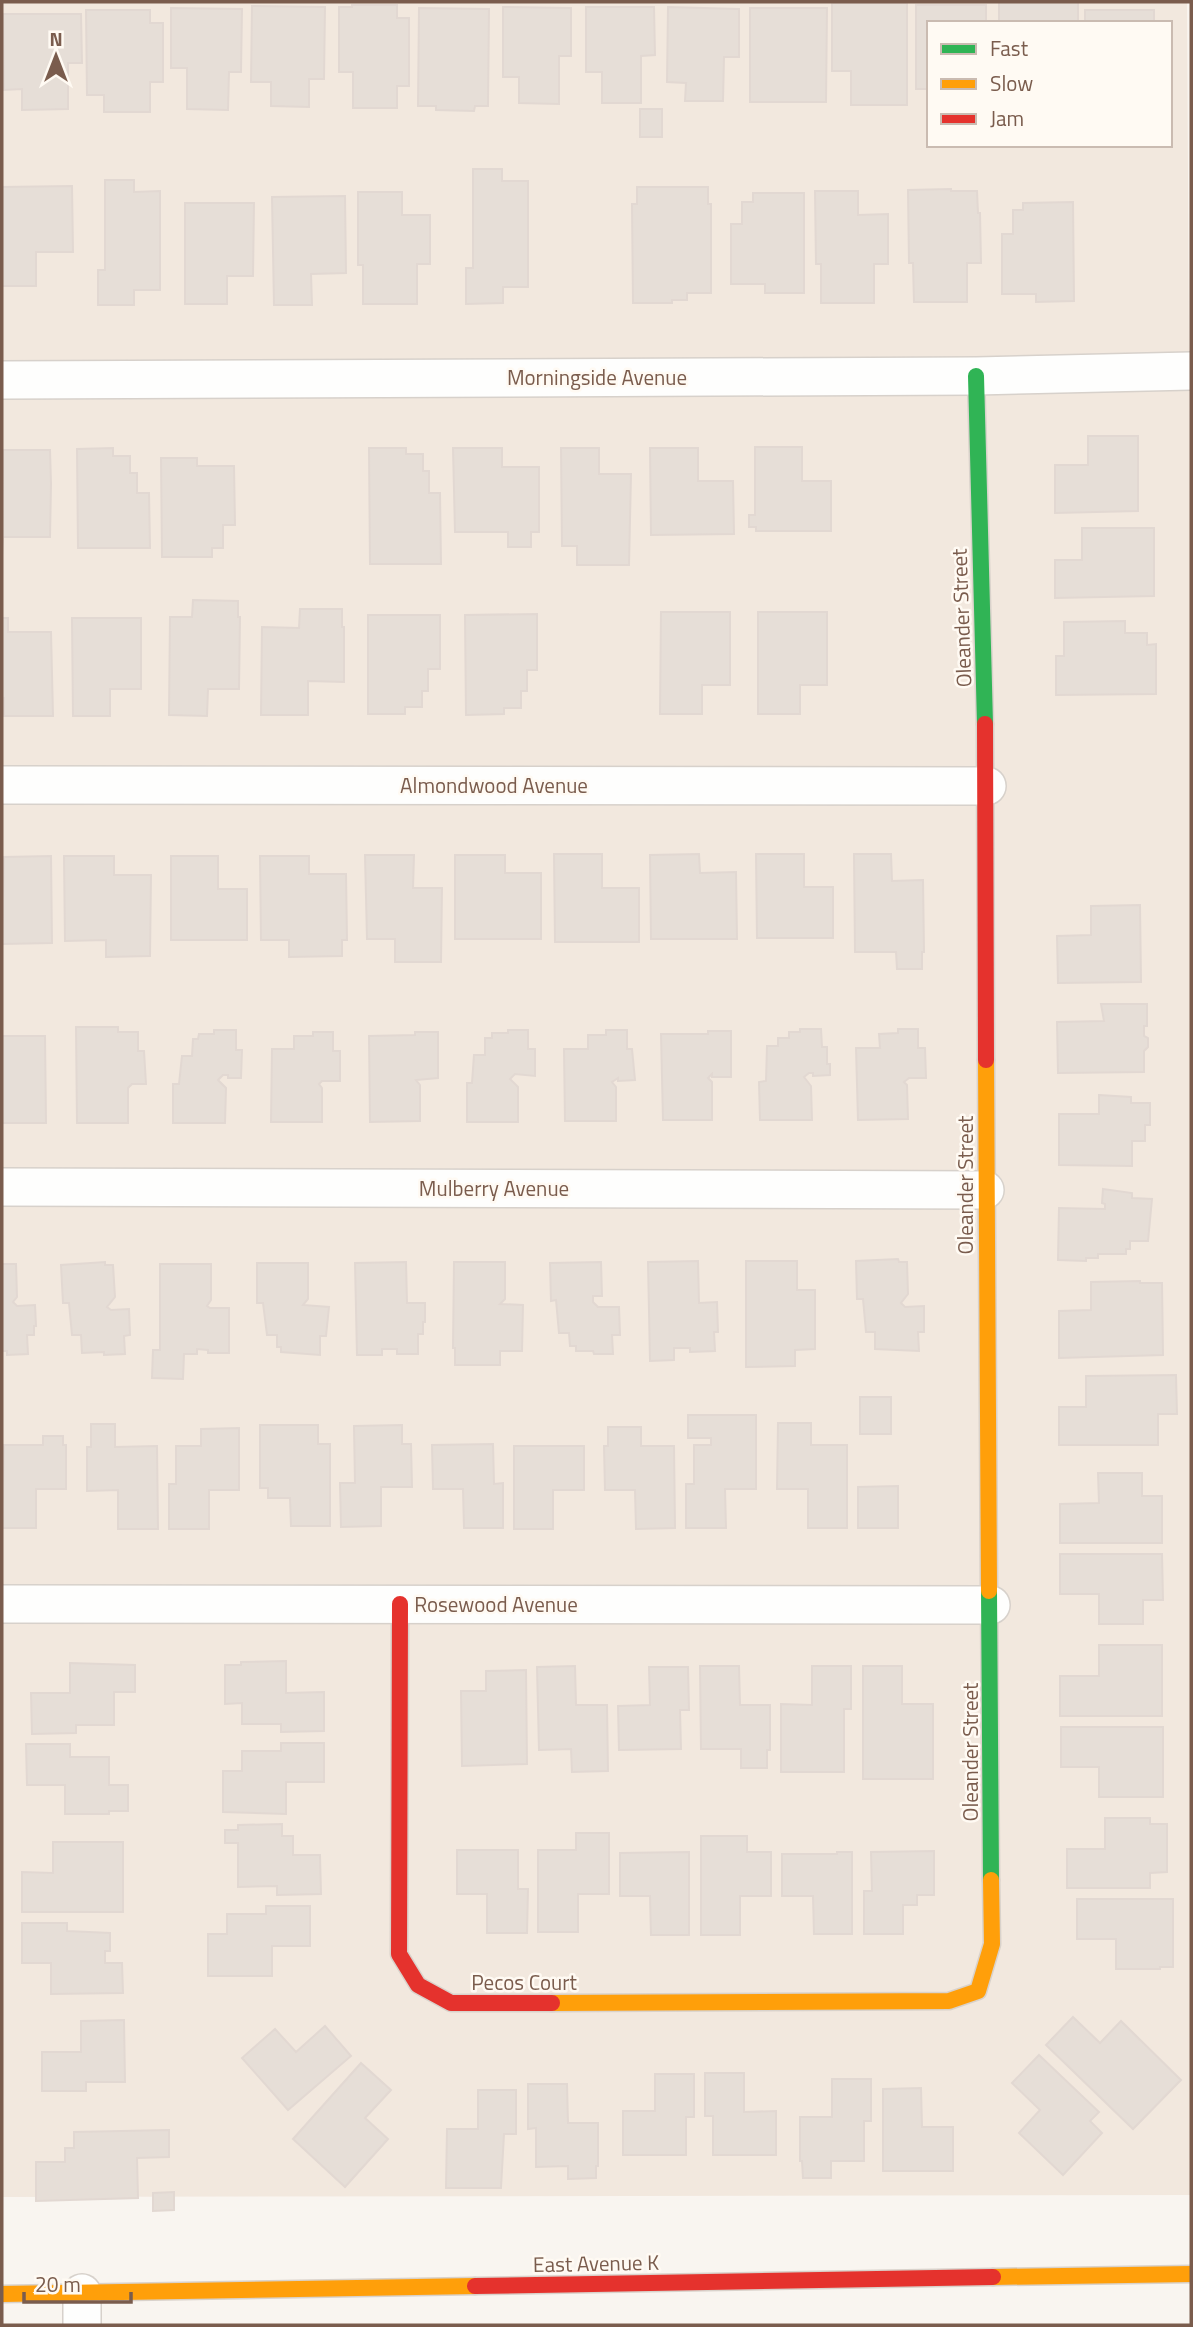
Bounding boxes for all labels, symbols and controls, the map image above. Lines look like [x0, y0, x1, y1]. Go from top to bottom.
north arrow [21, 21, 91, 91]
legend [927, 21, 1172, 147]
text: N [49, 24, 63, 53]
text: Fast [990, 32, 1029, 64]
text: Slow [990, 67, 1033, 99]
text: Jam [990, 102, 1024, 134]
street label: Morningside Avenue [507, 361, 687, 393]
street label: Oleander Street [943, 547, 979, 688]
street label: Almondwood Avenue [400, 769, 588, 801]
street label: Oleander Street [949, 1115, 981, 1254]
street label: Mulberry Avenue [419, 1172, 569, 1204]
street label: Rosewood Avenue [414, 1588, 578, 1620]
street label: Oleander Street [954, 1682, 986, 1821]
street label: Pecos Court [471, 1966, 577, 1998]
street label: East Avenue K [533, 2246, 659, 2280]
scale bar [24, 2260, 131, 2304]
text: 20 m [35, 2268, 81, 2300]

